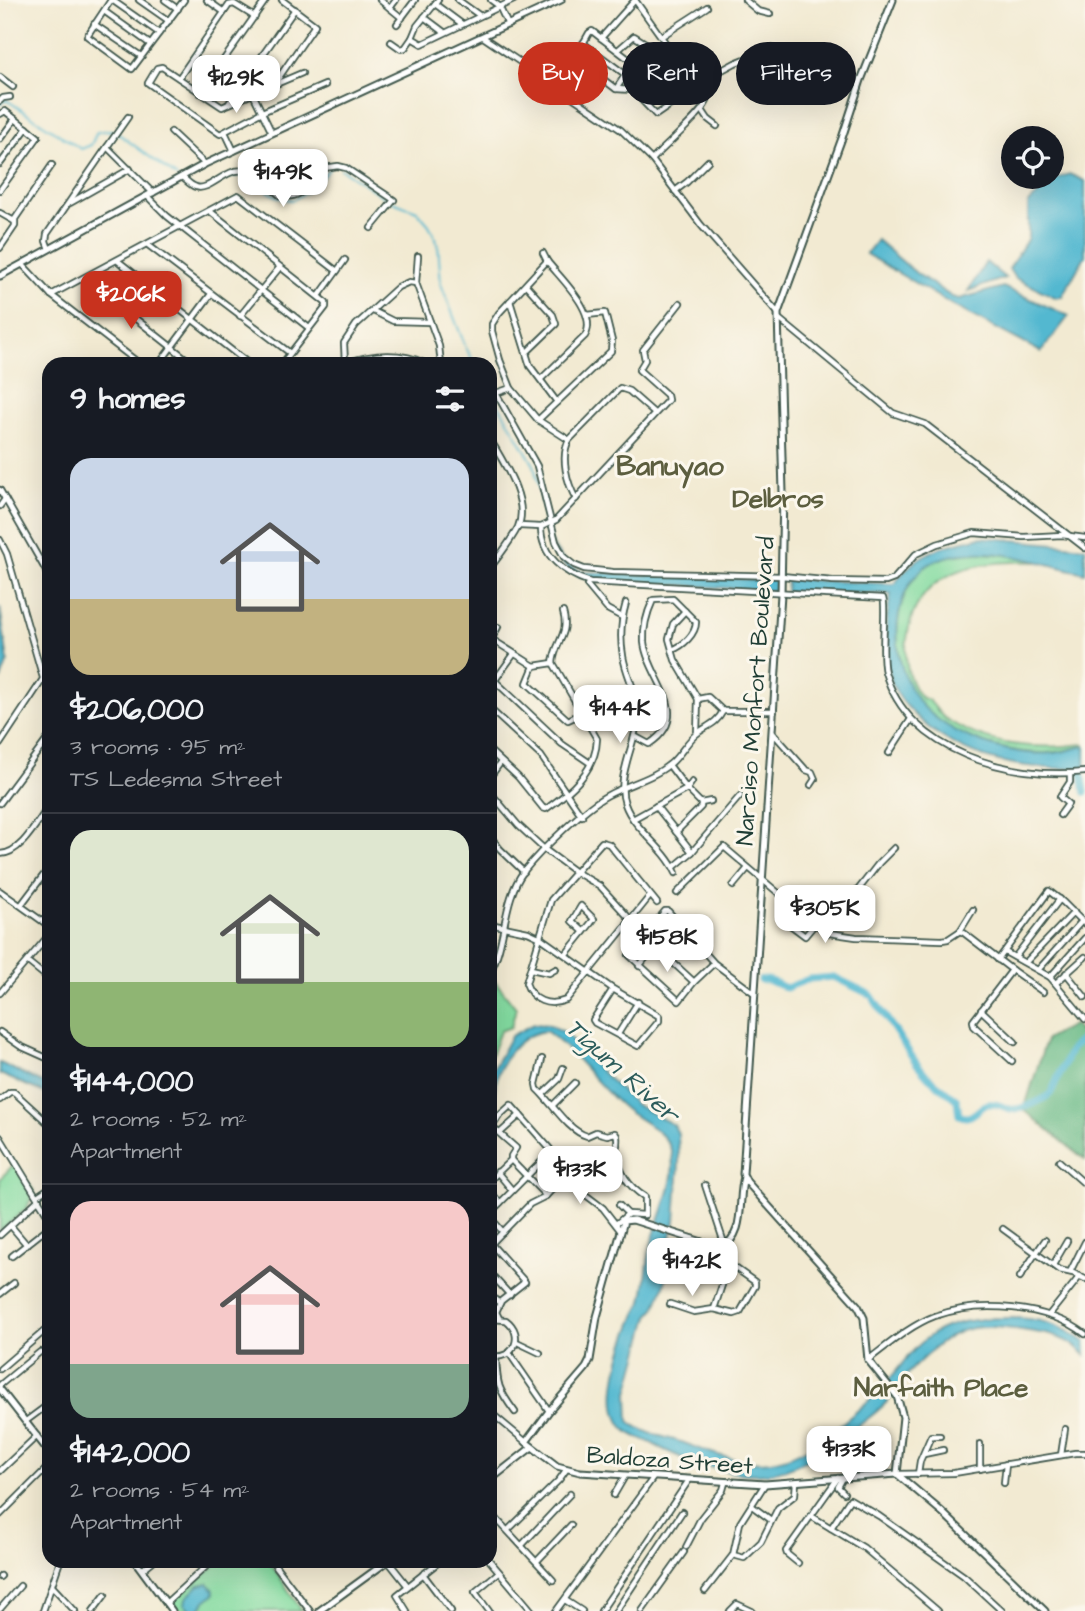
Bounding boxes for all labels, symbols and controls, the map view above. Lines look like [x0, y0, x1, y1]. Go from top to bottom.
chip: Buy [518, 42, 608, 105]
chip: Rent [622, 42, 722, 105]
chip: Filters [736, 42, 856, 105]
pin: $129K [187, 55, 285, 115]
text: $129K [208, 62, 264, 94]
map controls [1001, 126, 1064, 189]
button: locate [1001, 126, 1064, 189]
pin: $149K [234, 150, 332, 209]
text: $149K [254, 156, 312, 188]
pin: $206K [82, 272, 180, 331]
text: $206K [97, 278, 165, 310]
text: 9 homes [70, 378, 185, 420]
icon: filters [431, 380, 469, 418]
district label: Banuyao [616, 447, 724, 489]
district label: Delbros [732, 481, 824, 517]
icon: home [207, 504, 333, 630]
street label: Narciso Monfort Boulevard [728, 535, 784, 847]
pin: $144K [571, 686, 669, 745]
text: $206,000 [70, 689, 204, 731]
text: $144K [590, 692, 650, 724]
text: 3 rooms · 95 m² [70, 731, 246, 763]
text: TS Ledesma Street [70, 763, 282, 795]
icon: home [207, 876, 333, 1002]
pin: $305K [776, 886, 874, 945]
text: $305K [790, 892, 860, 924]
pin: $158K [618, 914, 716, 974]
text: $158K [637, 921, 697, 953]
water label: Tigum River [557, 1010, 689, 1134]
text: $144,000 [70, 1061, 194, 1103]
text: 2 rooms · 52 m² [70, 1103, 247, 1135]
text: Apartment [70, 1135, 182, 1167]
pin: $133K [531, 1146, 629, 1206]
text: $133K [553, 1153, 607, 1185]
pin: $142K [643, 1238, 741, 1298]
text: $142K [663, 1245, 721, 1277]
icon: home [207, 1247, 333, 1373]
district label: Narfaith Place [854, 1370, 1028, 1406]
pin: $133K [800, 1426, 898, 1486]
text: $142,000 [70, 1432, 190, 1474]
text: $133K [822, 1433, 876, 1465]
street label: Baldoza Street [586, 1438, 755, 1484]
text: 2 rooms · 54 m² [70, 1474, 250, 1506]
text: Apartment [70, 1506, 182, 1538]

